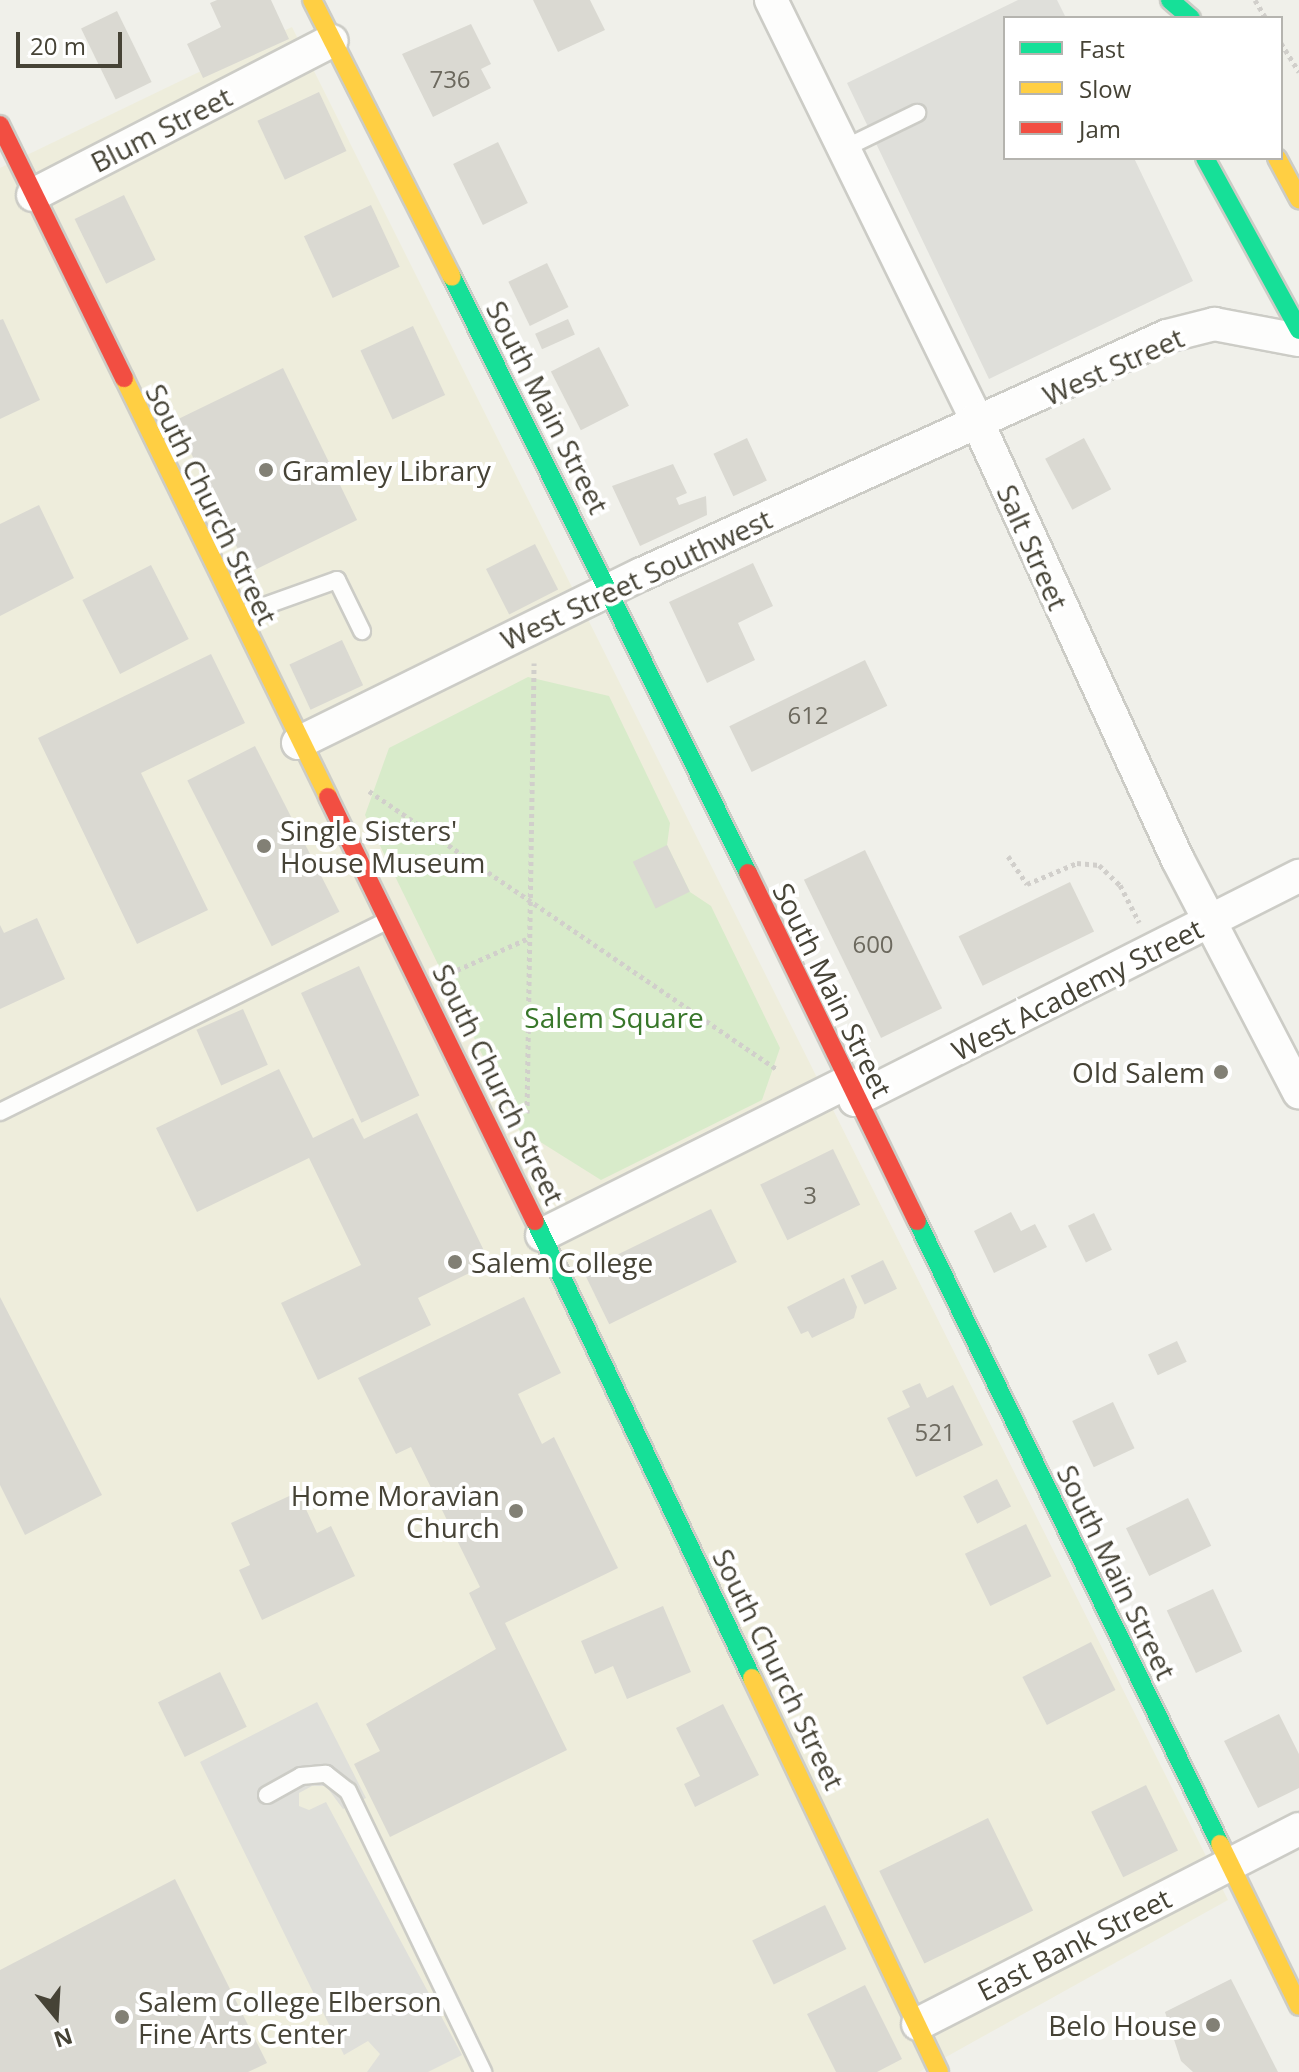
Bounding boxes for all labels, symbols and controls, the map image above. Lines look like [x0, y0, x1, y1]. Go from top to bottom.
scale bar [20, 16, 126, 66]
legend [1003, 16, 1283, 160]
text: 20 m [30, 29, 86, 62]
text: Fast [1079, 32, 1125, 65]
house number: 736 [429, 65, 471, 93]
text: Slow [1079, 72, 1131, 105]
street label: Blum Street [85, 79, 237, 179]
text: Jam [1079, 112, 1121, 145]
street label: South Main Street [480, 295, 616, 519]
street label: West Street [1037, 320, 1189, 412]
street label: South Church Street [139, 378, 285, 630]
place label: Gramley Library [282, 453, 491, 487]
marker: Gramley Library [257, 461, 275, 479]
street label: Salt Street [991, 479, 1075, 615]
street label: West Street Southwest [495, 501, 777, 657]
house number: 612 [787, 701, 829, 729]
place label: Single Sisters' House Museum [280, 813, 486, 879]
marker: Single Sisters' House Museum [255, 837, 273, 855]
street label: South Main Street [767, 877, 899, 1103]
street label: West Academy Street [946, 911, 1208, 1067]
house number: 600 [852, 930, 894, 958]
street label: South Church Street [426, 958, 572, 1210]
park label: Salem Square [524, 1000, 704, 1034]
place label: Old Salem [1072, 1055, 1205, 1089]
marker: Old Salem [1212, 1063, 1230, 1081]
house number: 3 [803, 1181, 817, 1209]
place label: Salem College [471, 1245, 653, 1279]
marker: Salem College [446, 1253, 464, 1271]
house number: 521 [914, 1418, 956, 1446]
street label: South Main Street [1051, 1459, 1183, 1685]
place label: Home Moravian Church [291, 1478, 500, 1544]
marker: Home Moravian Church [507, 1502, 525, 1520]
street label: South Church Street [706, 1543, 852, 1795]
street label: East Bank Street [972, 1881, 1176, 2007]
north arrow [16, 1976, 96, 2056]
place label: Salem College Elberson Fine Arts Center [138, 1984, 442, 2050]
marker: Salem College Elberson Fine Arts Center [113, 2008, 131, 2026]
place label: Belo House [1048, 2008, 1197, 2042]
marker: Belo House [1204, 2016, 1222, 2034]
text: N [50, 2022, 77, 2056]

